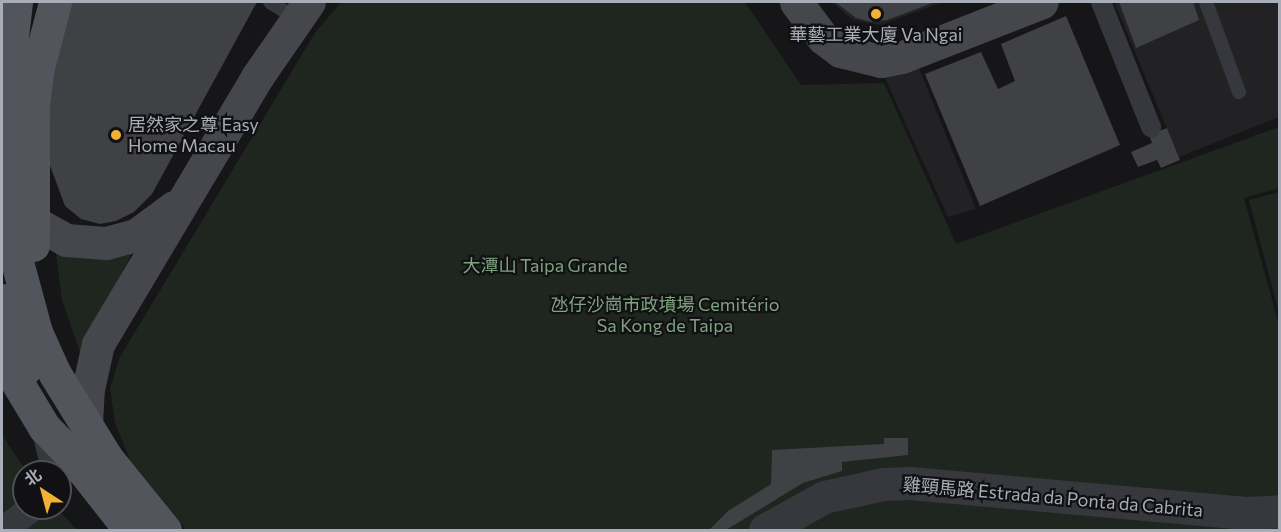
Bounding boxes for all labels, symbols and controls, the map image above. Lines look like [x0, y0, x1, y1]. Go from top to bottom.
marker: 華藝工業大廈 Va Ngai [869, 7, 883, 21]
place label: 華藝工業大廈 Va Ngai [790, 23, 962, 45]
place label: 居然家之尊 Easy Home Macau [128, 114, 259, 156]
marker: 居然家之尊 Easy Home Macau [109, 128, 123, 142]
park label: 大潭山 Taipa Grande [463, 254, 627, 276]
park label: 氹仔沙崗市政墳場 Cemitério Sa Kong de Taipa [551, 294, 779, 336]
north arrow [12, 460, 72, 520]
text: 北 [20, 464, 44, 489]
street label: 雞頸馬路 Estrada da Ponta da Cabrita [902, 473, 1204, 521]

